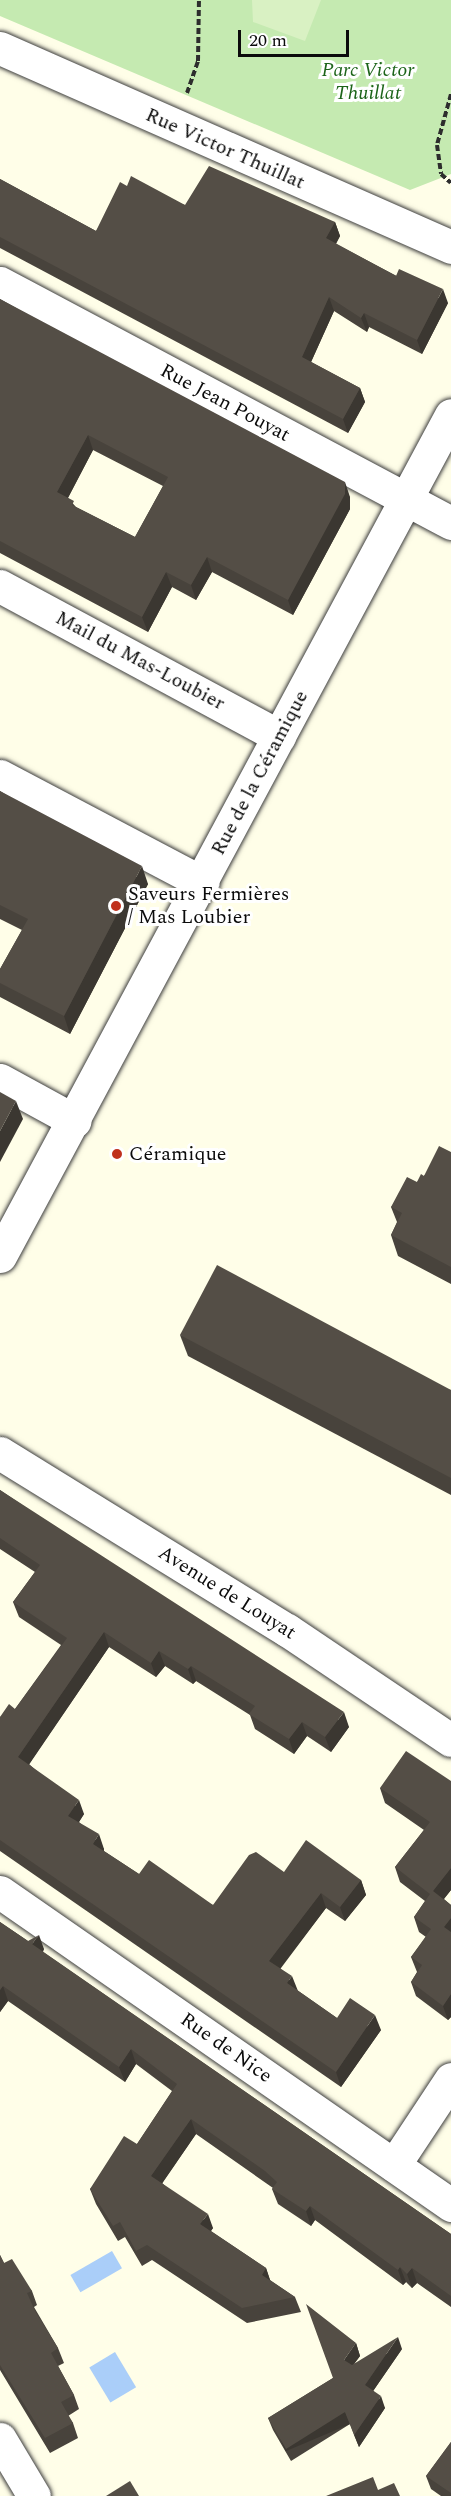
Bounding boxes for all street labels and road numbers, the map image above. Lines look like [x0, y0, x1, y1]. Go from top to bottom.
street label: Rue Victor Thuillat [142, 103, 308, 195]
street label: Rue Jean Pouyat [156, 359, 294, 447]
street label: Mail du Mas-Loubier [51, 606, 229, 716]
street label: Rue de la Céramique [206, 686, 314, 860]
street label: Avenue de Louyat [154, 1541, 300, 1645]
street label: Rue de Nice [176, 2008, 276, 2088]

